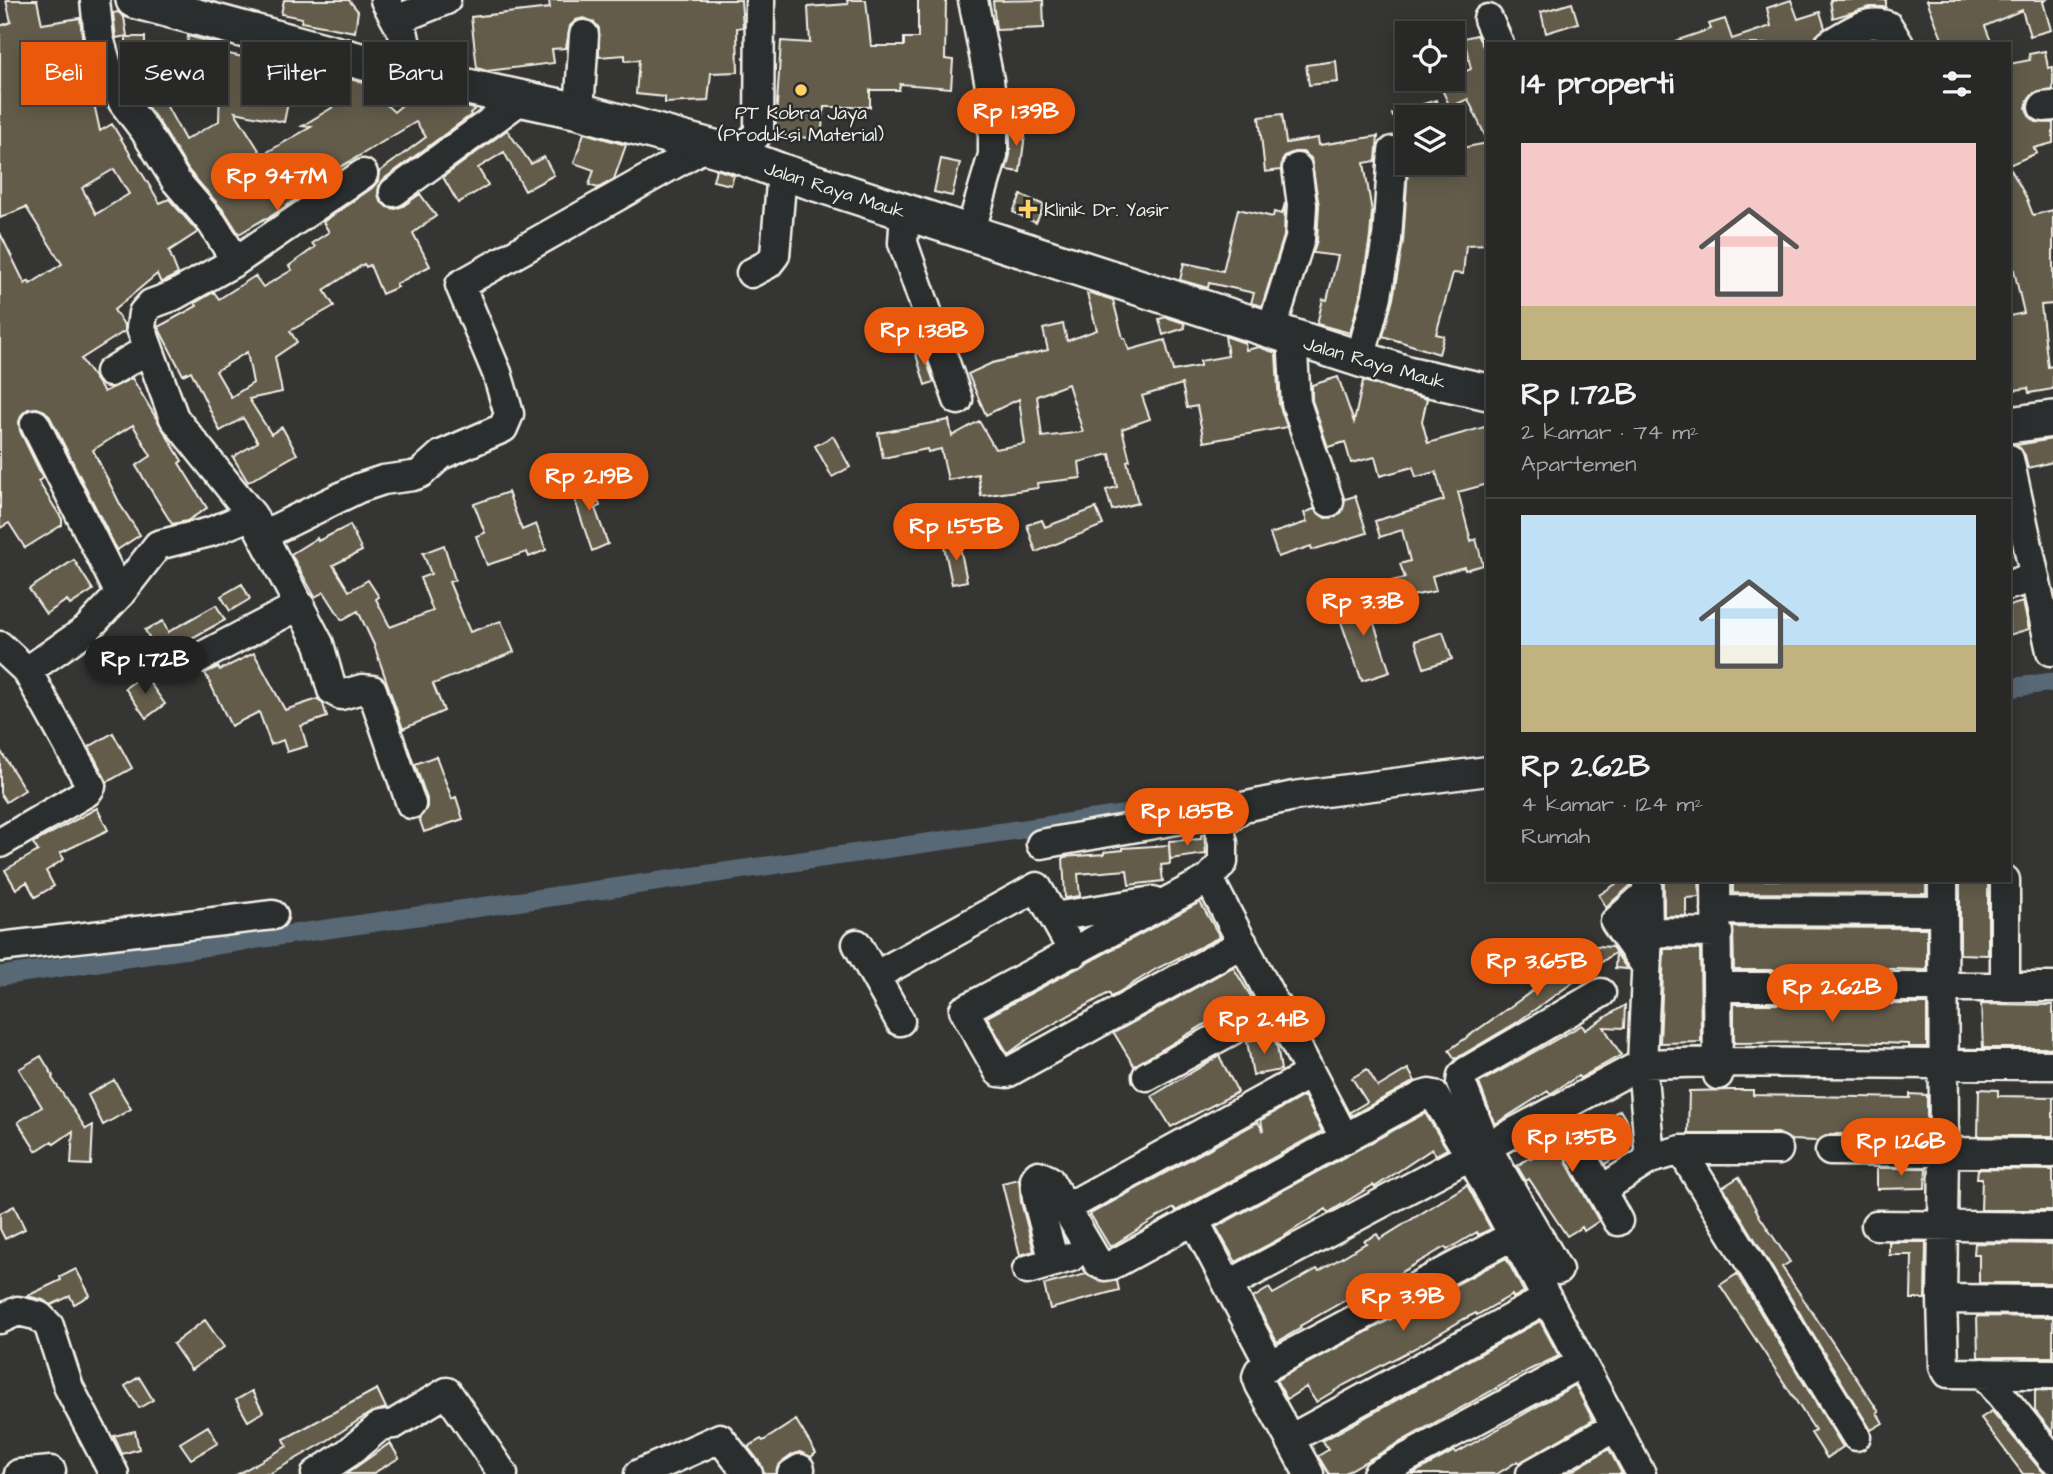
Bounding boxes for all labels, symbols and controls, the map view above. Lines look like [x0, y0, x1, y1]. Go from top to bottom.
map controls [1395, 21, 1465, 175]
button: locate [1395, 21, 1465, 91]
chip: Beli [21, 42, 106, 105]
chip: Sewa [120, 42, 228, 105]
chip: Filter [242, 42, 350, 105]
chip: Baru [364, 42, 467, 105]
text: 14 properti [1521, 63, 1674, 105]
icon: filters [1938, 65, 1976, 103]
marker: PT Kobra Jaya (Produksi Material) [793, 82, 809, 98]
pin: Rp 1.39B [944, 88, 1088, 148]
text: Rp 1.39B [973, 95, 1059, 127]
place label: PT Kobra Jaya (Produksi Material) [718, 100, 884, 149]
button: layers [1395, 105, 1465, 175]
pin: Rp 947M [212, 154, 342, 213]
street label: Jalan Raya Mauk [760, 155, 909, 227]
text: Rp 947M [227, 160, 327, 192]
icon: home [1686, 189, 1812, 315]
place label: Klinik Dr. Yasir [1044, 197, 1169, 224]
marker: Klinik Dr. Yasir [1018, 199, 1038, 219]
pin: Rp 1.38B [852, 308, 996, 367]
text: Rp 1.38B [880, 314, 968, 346]
street label: Jalan Raya Mauk [1300, 330, 1449, 398]
text: Rp 1.72B [1521, 374, 1636, 416]
text: 2 kamar · 74 m² [1521, 416, 1699, 448]
text: Apartemen [1521, 448, 1637, 480]
pin: Rp 2.19B [517, 454, 661, 513]
text: Rp 2.19B [545, 460, 633, 492]
pin: Rp 1.55B [884, 504, 1028, 563]
text: Rp 1.55B [909, 510, 1003, 542]
icon: home [1686, 561, 1812, 687]
pin: Rp 3.3B [1298, 578, 1428, 638]
text: Rp 3.3B [1322, 585, 1404, 617]
pin: Rp 1.72B [73, 636, 217, 696]
text: Rp 1.72B [101, 643, 189, 675]
text: Rp 2.62B [1521, 746, 1650, 788]
pin: Rp 1.85B [1115, 788, 1259, 848]
text: 4 kamar · 124 m² [1521, 788, 1703, 820]
text: Rp 1.85B [1141, 795, 1233, 827]
text: Rumah [1521, 820, 1590, 852]
pin: Rp 3.65B [1465, 939, 1609, 998]
text: Rp 3.65B [1487, 945, 1587, 977]
pin: Rp 2.62B [1760, 964, 1904, 1024]
text: Rp 2.62B [1783, 971, 1881, 1003]
pin: Rp 2.41B [1192, 996, 1336, 1056]
text: Rp 2.41B [1219, 1003, 1309, 1035]
pin: Rp 1.35B [1500, 1114, 1644, 1174]
pin: Rp 1.26B [1829, 1118, 1973, 1178]
text: Rp 1.35B [1528, 1121, 1616, 1153]
text: Rp 1.26B [1857, 1125, 1945, 1157]
pin: Rp 3.9B [1338, 1274, 1468, 1333]
text: Rp 3.9B [1362, 1280, 1444, 1312]

